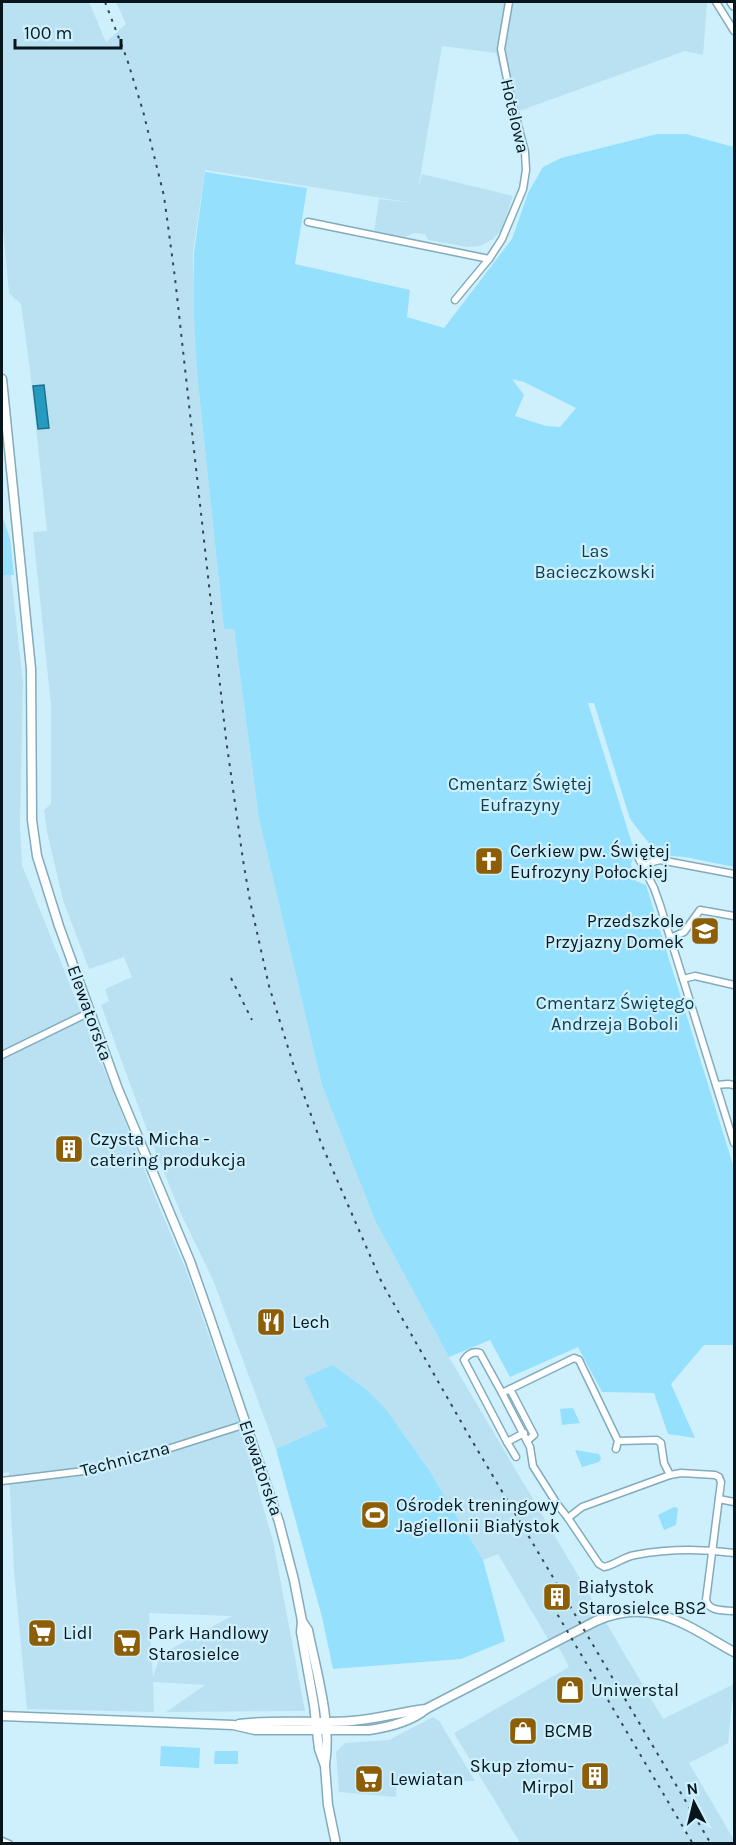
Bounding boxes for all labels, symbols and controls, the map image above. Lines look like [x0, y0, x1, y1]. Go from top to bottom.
scale bar [15, 12, 122, 50]
text: 100 m [24, 22, 72, 44]
street label: Hotelowa [496, 77, 534, 155]
park label: Las Bacieczkowski [535, 540, 655, 583]
park label: Cmentarz Świętej Eufrazyny [448, 772, 592, 816]
place label: Cerkiew pw. Świętej Eufrozyny Połockiej [510, 839, 670, 883]
church icon: Cerkiew pw. Świętej Eufrozyny Połockiej [473, 845, 505, 877]
place label: Przedszkole Przyjazny Domek [545, 910, 684, 953]
school or university icon: Przedszkole Przyjazny Domek [689, 915, 721, 947]
street label: Elewatorska [63, 962, 117, 1064]
park label: Cmentarz Świętego Andrzeja Boboli [536, 991, 694, 1035]
place label: Czysta Micha - catering produkcja [90, 1128, 246, 1171]
building icon: Czysta Micha - catering produkcja [53, 1133, 85, 1165]
restaurant icon: Lech [255, 1306, 287, 1338]
place label: Lech [292, 1311, 330, 1333]
street label: Elewatorska [234, 1417, 288, 1519]
street label: Techniczna [78, 1436, 172, 1482]
place label: Ośrodek treningowy Jagiellonii Białystok [396, 1494, 560, 1537]
sports icon: Ośrodek treningowy Jagiellonii Białystok [359, 1499, 391, 1531]
place label: Białystok Starosielce BS2 [578, 1576, 706, 1619]
building icon: Białystok Starosielce BS2 [541, 1581, 573, 1613]
supermarket icon: Lidl [26, 1617, 58, 1649]
place label: Lidl [63, 1622, 92, 1644]
place label: Park Handlowy Starosielce [148, 1622, 269, 1665]
supermarket icon: Park Handlowy Starosielce [111, 1627, 143, 1659]
shop icon: Uniwerstal [554, 1674, 586, 1706]
place label: Uniwerstal [591, 1679, 679, 1701]
shop icon: BCMB [507, 1715, 539, 1747]
place label: BCMB [544, 1720, 593, 1742]
place label: Skup złomu- Mirpol [470, 1755, 574, 1798]
building icon: Skup złomu- Mirpol [579, 1760, 611, 1792]
supermarket icon: Lewiatan [353, 1763, 385, 1795]
place label: Lewiatan [390, 1768, 464, 1790]
north arrow [664, 1773, 724, 1833]
text: N [685, 1778, 699, 1799]

